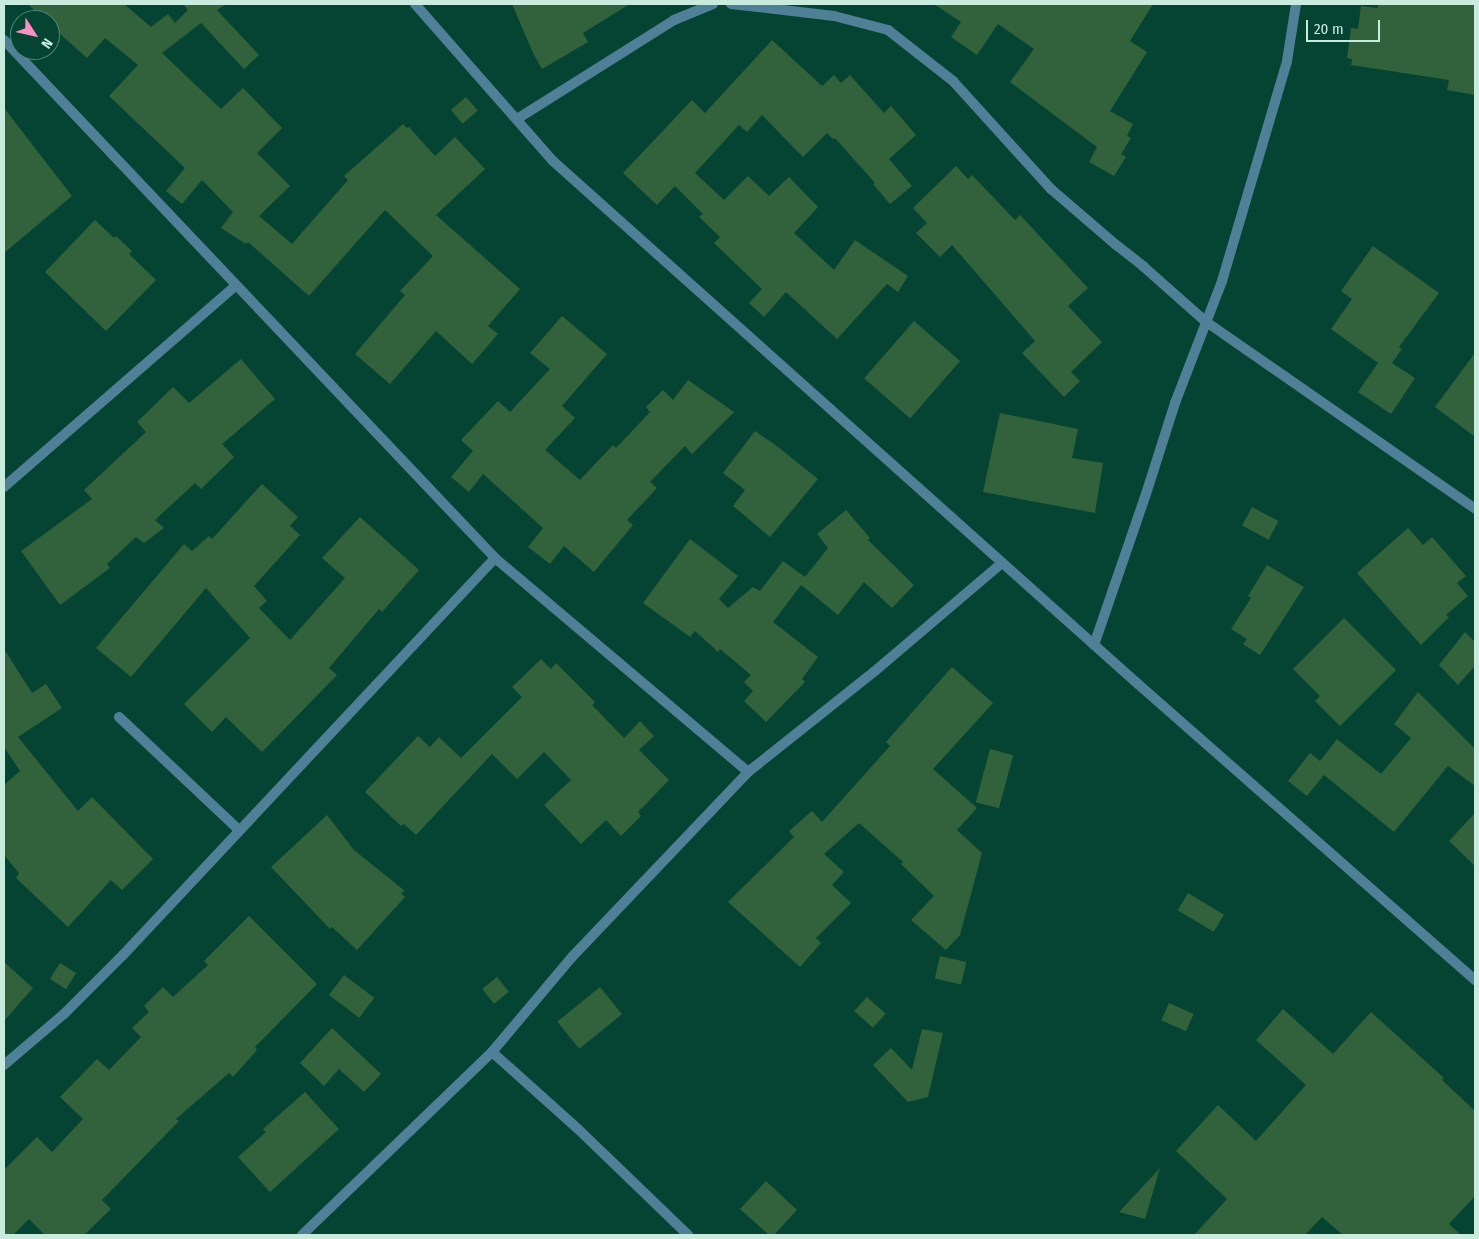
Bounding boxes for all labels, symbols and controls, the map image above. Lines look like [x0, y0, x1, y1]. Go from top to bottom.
north arrow [10, 10, 60, 60]
scale bar [1309, 10, 1383, 42]
text: 20 m [1314, 20, 1344, 38]
text: N [38, 35, 56, 52]

